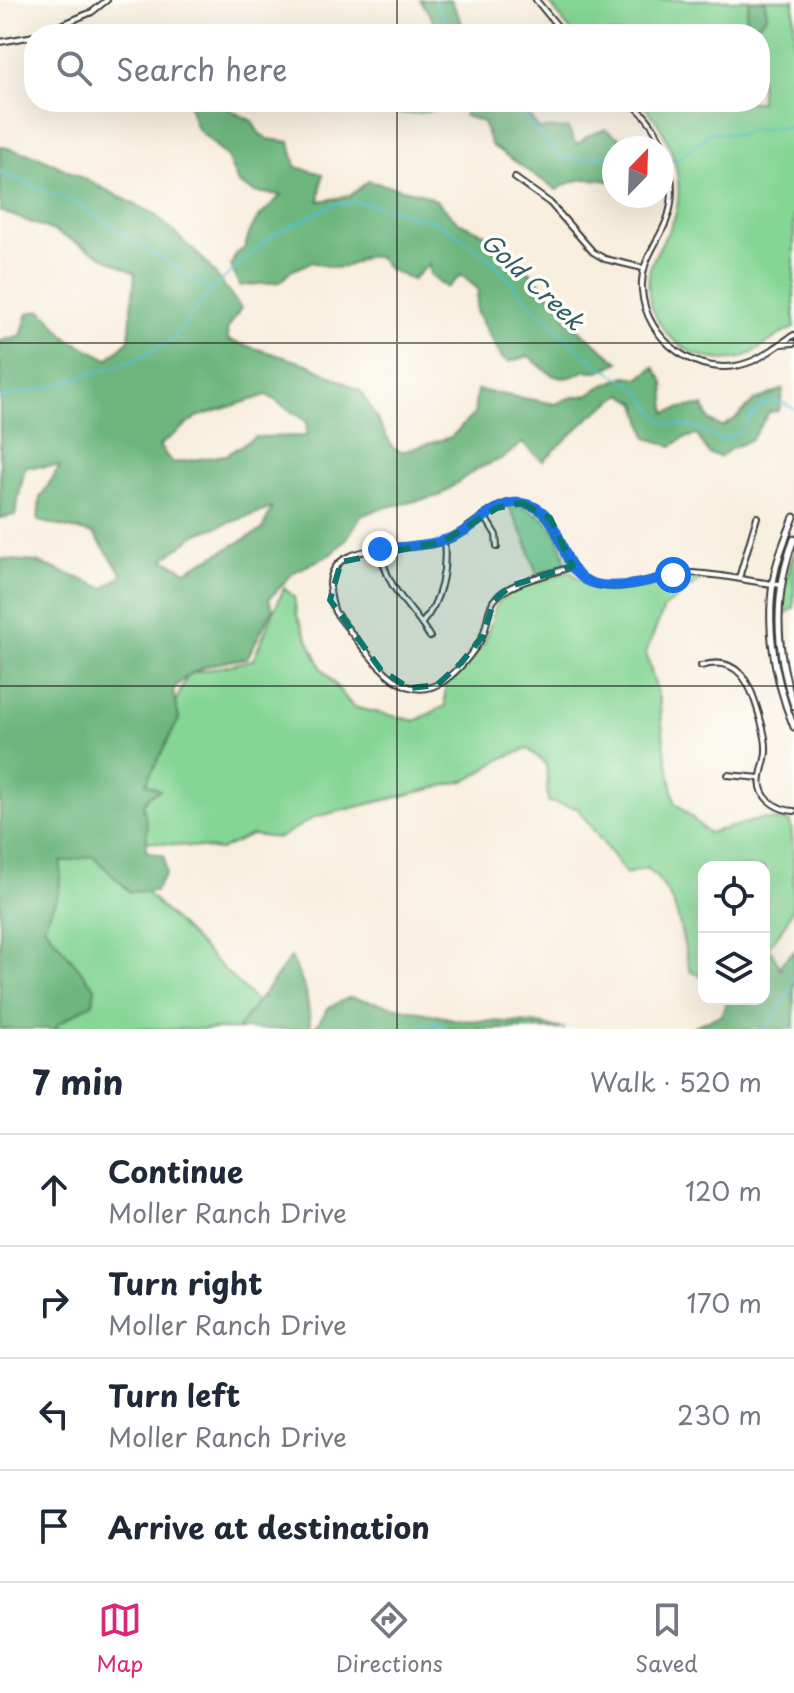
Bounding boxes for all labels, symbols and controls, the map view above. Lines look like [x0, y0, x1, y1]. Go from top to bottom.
search box [24, 24, 770, 112]
icon: search [52, 46, 96, 90]
text: Search here [116, 46, 288, 91]
north arrow [602, 136, 674, 208]
water label: Gold Creek [474, 223, 594, 339]
route end [362, 531, 398, 567]
route start [655, 557, 691, 593]
map controls [698, 861, 770, 1005]
button: locate [698, 861, 770, 933]
button: layers [698, 933, 770, 1005]
text: 7 min [32, 1055, 123, 1107]
text: Walk · 520 m [590, 1062, 762, 1101]
text: Continue [108, 1148, 243, 1193]
icon: ahead [32, 1168, 76, 1212]
text: 120 m [685, 1171, 762, 1210]
text: Moller Ranch Drive [108, 1193, 347, 1232]
text: Turn right [108, 1260, 263, 1305]
icon: right [32, 1280, 76, 1324]
text: 170 m [687, 1283, 762, 1322]
text: Moller Ranch Drive [108, 1305, 347, 1344]
text: Turn left [108, 1372, 240, 1417]
icon: left [32, 1392, 76, 1436]
text: 230 m [677, 1395, 762, 1434]
text: Moller Ranch Drive [108, 1417, 347, 1456]
icon: arrive [32, 1504, 76, 1548]
text: Arrive at destination [108, 1504, 430, 1549]
tab: Map [96, 1598, 143, 1679]
tab: Directions [336, 1598, 443, 1679]
tab: Saved [635, 1598, 698, 1679]

